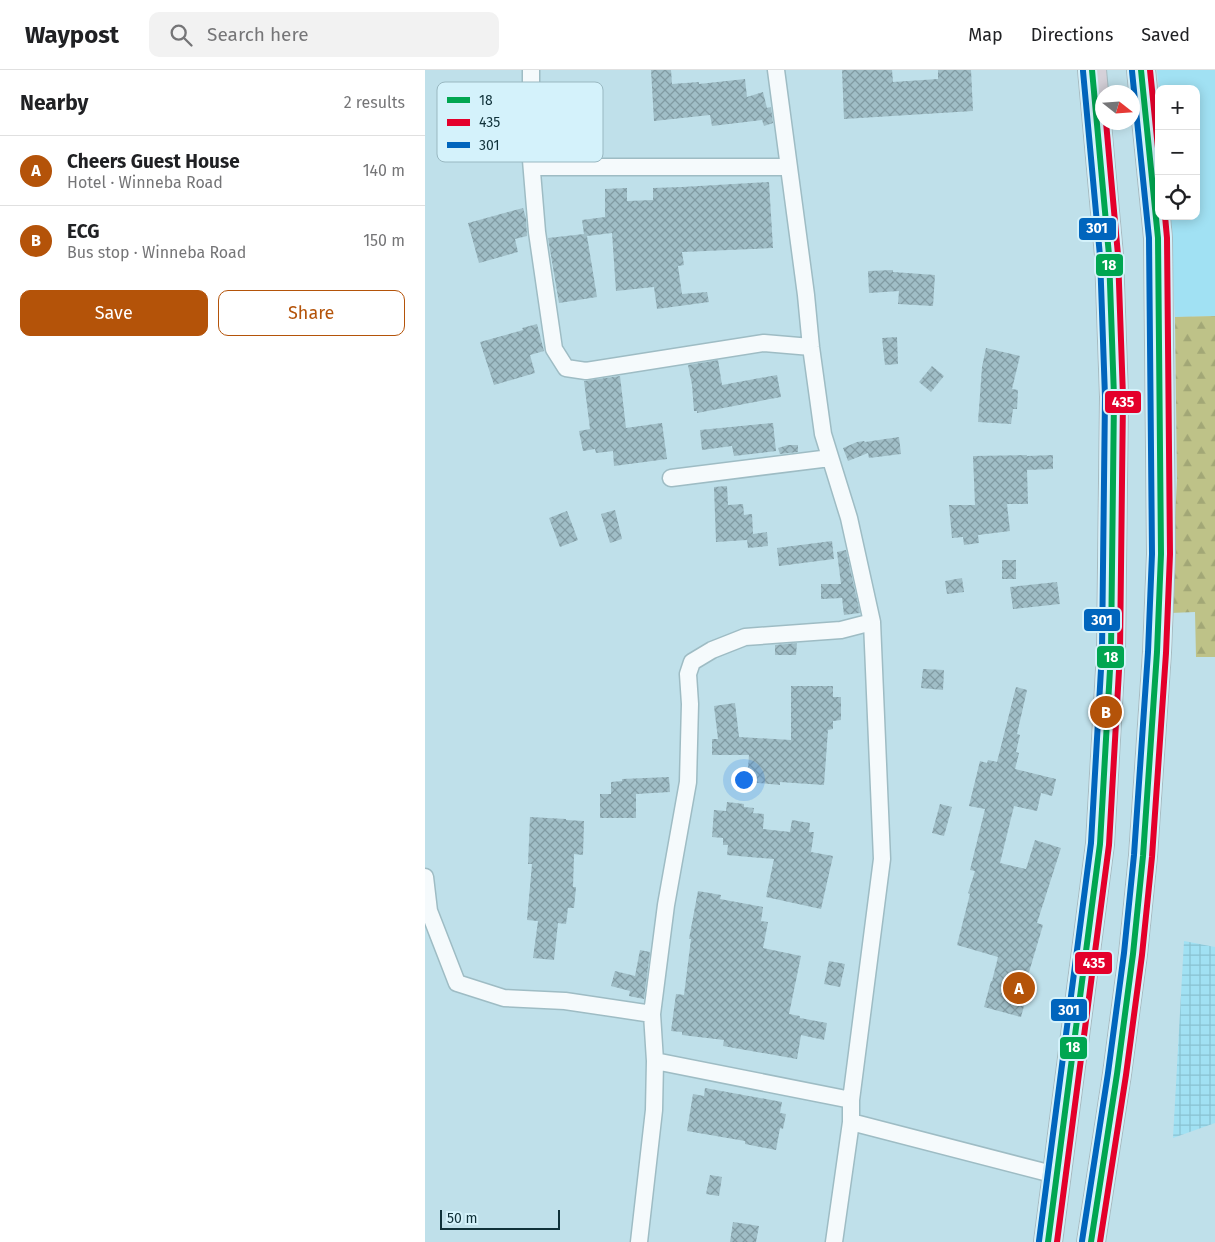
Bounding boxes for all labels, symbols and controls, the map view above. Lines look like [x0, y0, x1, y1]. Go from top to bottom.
search box [149, 12, 499, 57]
text: Waypost [25, 21, 119, 49]
icon: search [167, 21, 195, 49]
text: Search here [207, 23, 309, 46]
text: Map [968, 24, 1003, 46]
text: Directions [1031, 24, 1113, 46]
text: Saved [1141, 24, 1190, 46]
legend [437, 82, 603, 162]
north arrow [1095, 85, 1140, 130]
map controls [1155, 85, 1200, 220]
button: + [1155, 85, 1200, 130]
text: Nearby [20, 90, 88, 116]
text: 18 [479, 92, 493, 109]
text: 2 results [344, 93, 405, 112]
text: 435 [479, 114, 500, 131]
button: − [1155, 130, 1200, 175]
text: 301 [479, 137, 500, 154]
text: Cheers Guest House [67, 150, 240, 173]
text: A [31, 161, 41, 180]
text: 140 m [363, 161, 405, 180]
text: Hotel · Winneba Road [67, 173, 223, 192]
button: locate [1155, 175, 1200, 220]
line badge: 301 [1078, 217, 1117, 241]
text: ECG [67, 220, 100, 243]
text: 301 [1085, 220, 1108, 237]
text: B [31, 231, 41, 250]
text: 150 m [363, 231, 405, 250]
text: Bus stop · Winneba Road [67, 243, 246, 262]
line badge: 18 [1095, 253, 1124, 277]
text: 18 [1102, 257, 1116, 274]
button: Save [20, 290, 208, 336]
button: Share [218, 290, 405, 336]
line badge: 435 [1104, 390, 1142, 414]
text: 435 [1112, 394, 1135, 411]
line badge: 301 [1083, 608, 1121, 632]
text: 301 [1090, 612, 1113, 629]
line badge: 18 [1096, 645, 1125, 669]
text: 18 [1104, 649, 1118, 666]
pin: B [1090, 693, 1122, 731]
your location [731, 767, 757, 793]
line badge: 435 [1074, 951, 1113, 975]
text: 435 [1083, 955, 1106, 972]
pin: A [1003, 969, 1035, 1007]
line badge: 301 [1050, 998, 1088, 1022]
text: 301 [1057, 1002, 1080, 1019]
line badge: 18 [1059, 1036, 1088, 1060]
text: 18 [1066, 1039, 1080, 1056]
scale bar [440, 1207, 560, 1230]
text: 50 m [447, 1210, 478, 1227]

